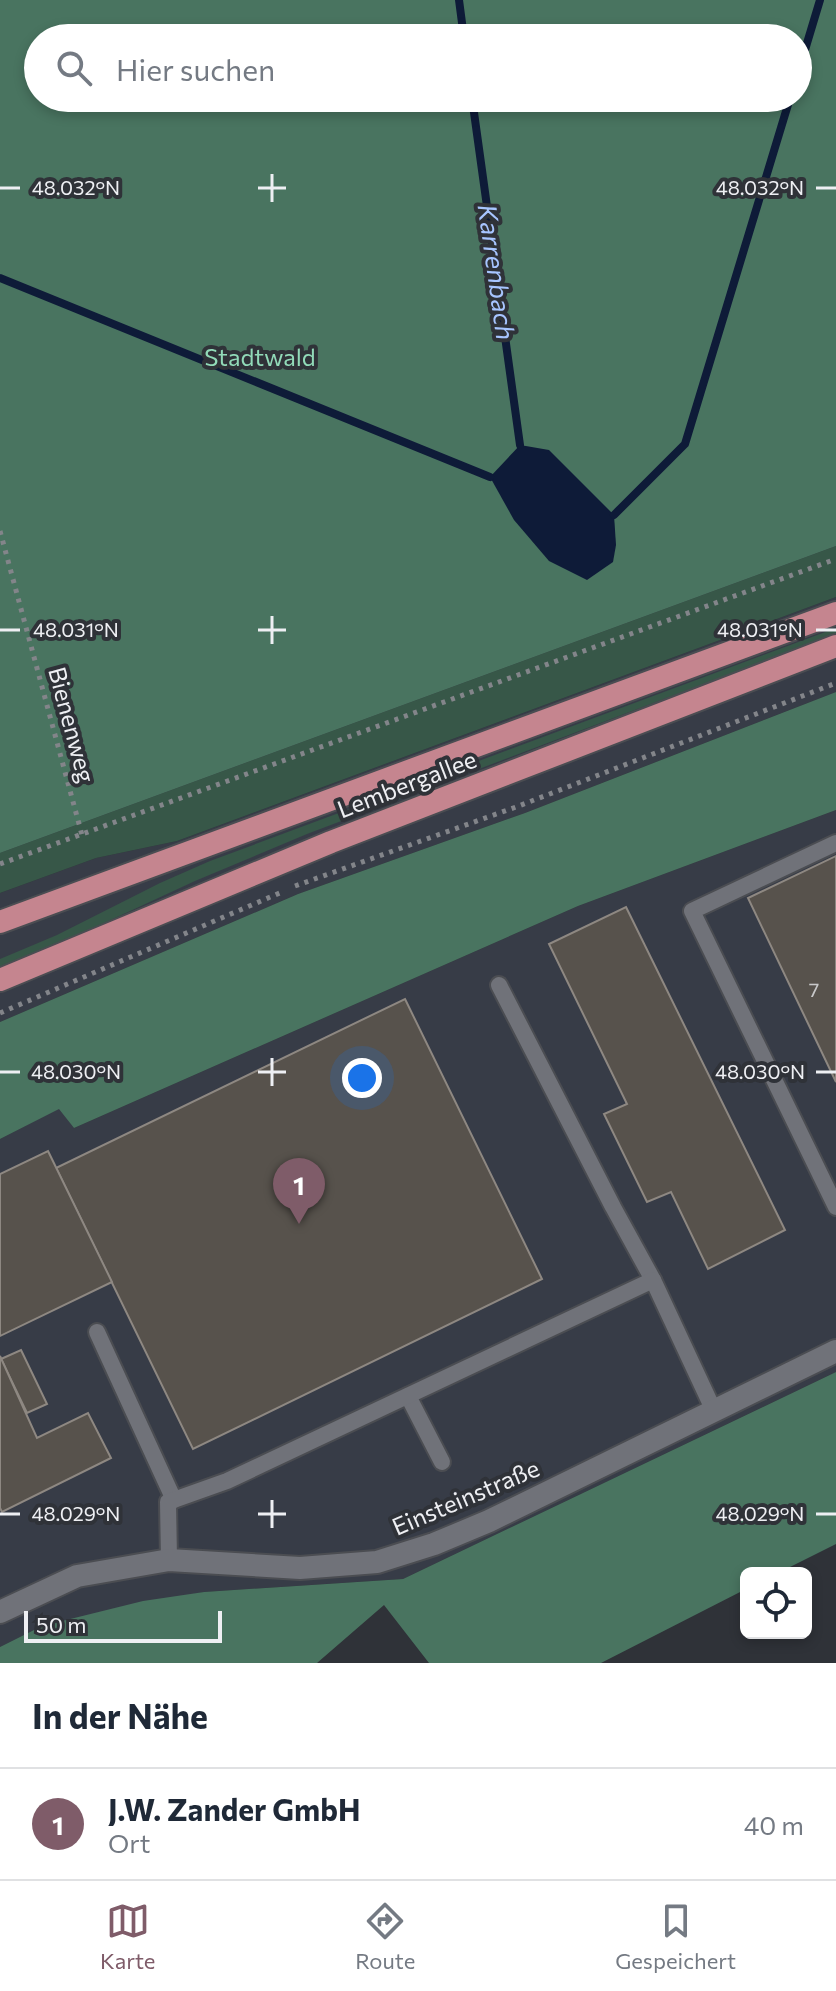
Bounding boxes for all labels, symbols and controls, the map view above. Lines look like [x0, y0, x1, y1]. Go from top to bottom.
search box [24, 24, 812, 112]
icon: search [52, 46, 96, 90]
text: Hier suchen [116, 50, 275, 87]
text: 48.032°N [32, 175, 120, 199]
text: 48.032°N [716, 175, 804, 199]
water label: Karrenbach [473, 202, 522, 342]
park label: Stadtwald [204, 342, 316, 371]
text: 48.031°N [33, 617, 119, 641]
text: 48.031°N [717, 617, 803, 641]
street label: Bienenweg [43, 664, 102, 786]
street label: Lembergallee [333, 744, 480, 823]
house number: 7 [809, 977, 819, 1001]
your location [342, 1058, 382, 1098]
text: 48.030°N [31, 1059, 121, 1083]
text: 48.030°N [715, 1059, 805, 1083]
pin: 1 [273, 1158, 325, 1224]
street label: Einsteinstraße [387, 1453, 543, 1541]
text: 48.029°N [32, 1501, 120, 1525]
text: 48.029°N [716, 1501, 804, 1525]
map controls [740, 1567, 812, 1639]
button: locate [740, 1567, 812, 1639]
scale bar [24, 1607, 222, 1643]
text: 50 m [36, 1611, 86, 1638]
text: In der Nähe [32, 1694, 208, 1736]
text: J.W. Zander GmbH [108, 1790, 361, 1827]
text: 1 [52, 1809, 64, 1840]
text: 40 m [744, 1809, 804, 1840]
text: Ort [108, 1827, 150, 1858]
tab: Karte [100, 1899, 155, 1974]
tab: Route [355, 1899, 415, 1974]
tab: Gespeichert [615, 1899, 736, 1974]

